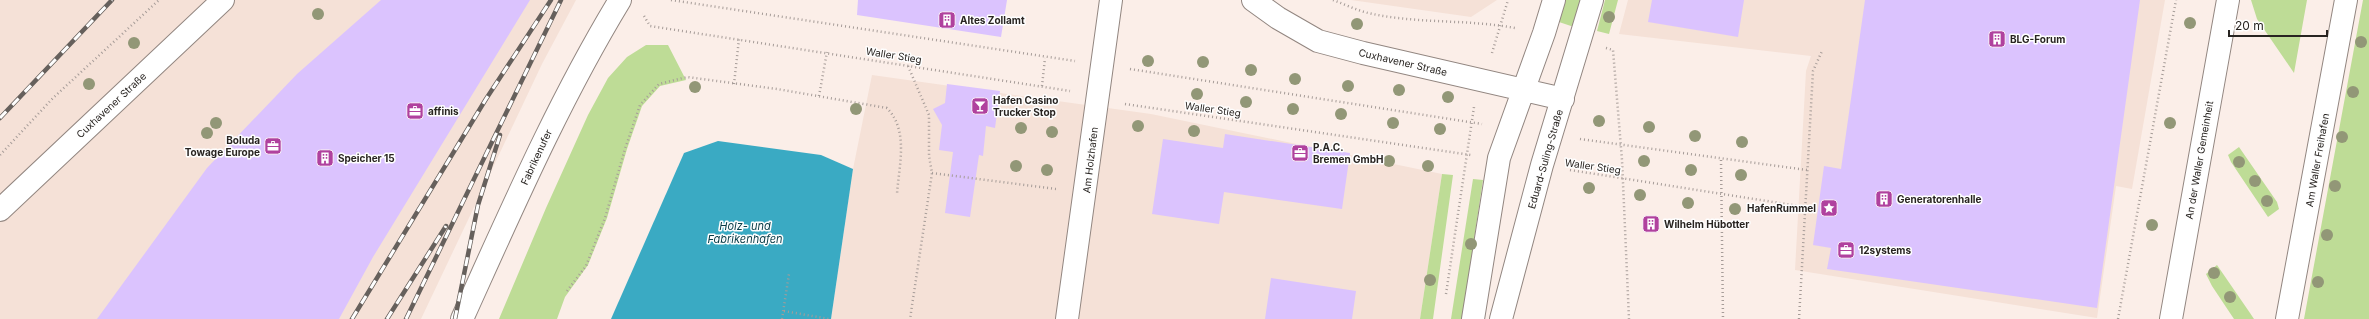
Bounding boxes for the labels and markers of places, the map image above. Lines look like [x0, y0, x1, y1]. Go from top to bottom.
building icon: Altes Zollamt [937, 10, 957, 30]
place label: Altes Zollamt [960, 14, 1025, 26]
building icon: BLG-Forum [1987, 29, 2007, 49]
place label: BLG-Forum [2010, 33, 2065, 45]
place label: Hafen Casino Trucker Stop [993, 94, 1058, 118]
bar icon: Hafen Casino Trucker Stop [970, 96, 990, 116]
office icon: affinis [405, 101, 425, 121]
place label: affinis [428, 105, 459, 117]
place label: Boluda Towage Europe [185, 134, 260, 159]
office icon: Boluda Towage Europe [263, 136, 283, 156]
place label: P.A.C. Bremen GmbH [1313, 141, 1383, 165]
office icon: P.A.C. Bremen GmbH [1290, 143, 1310, 163]
building icon: Speicher 15 [315, 148, 335, 168]
place label: Speicher 15 [338, 152, 395, 164]
building icon: Generatorenhalle [1874, 189, 1894, 209]
place label: Generatorenhalle [1897, 193, 1982, 205]
place icon: HafenRummel [1819, 198, 1839, 218]
place label: HafenRummel [1747, 202, 1816, 214]
building icon: Wilhelm Hübotter [1641, 214, 1661, 234]
place label: Wilhelm Hübotter [1664, 218, 1749, 230]
office icon: 12systems [1836, 240, 1856, 260]
place label: 12systems [1859, 244, 1911, 257]

